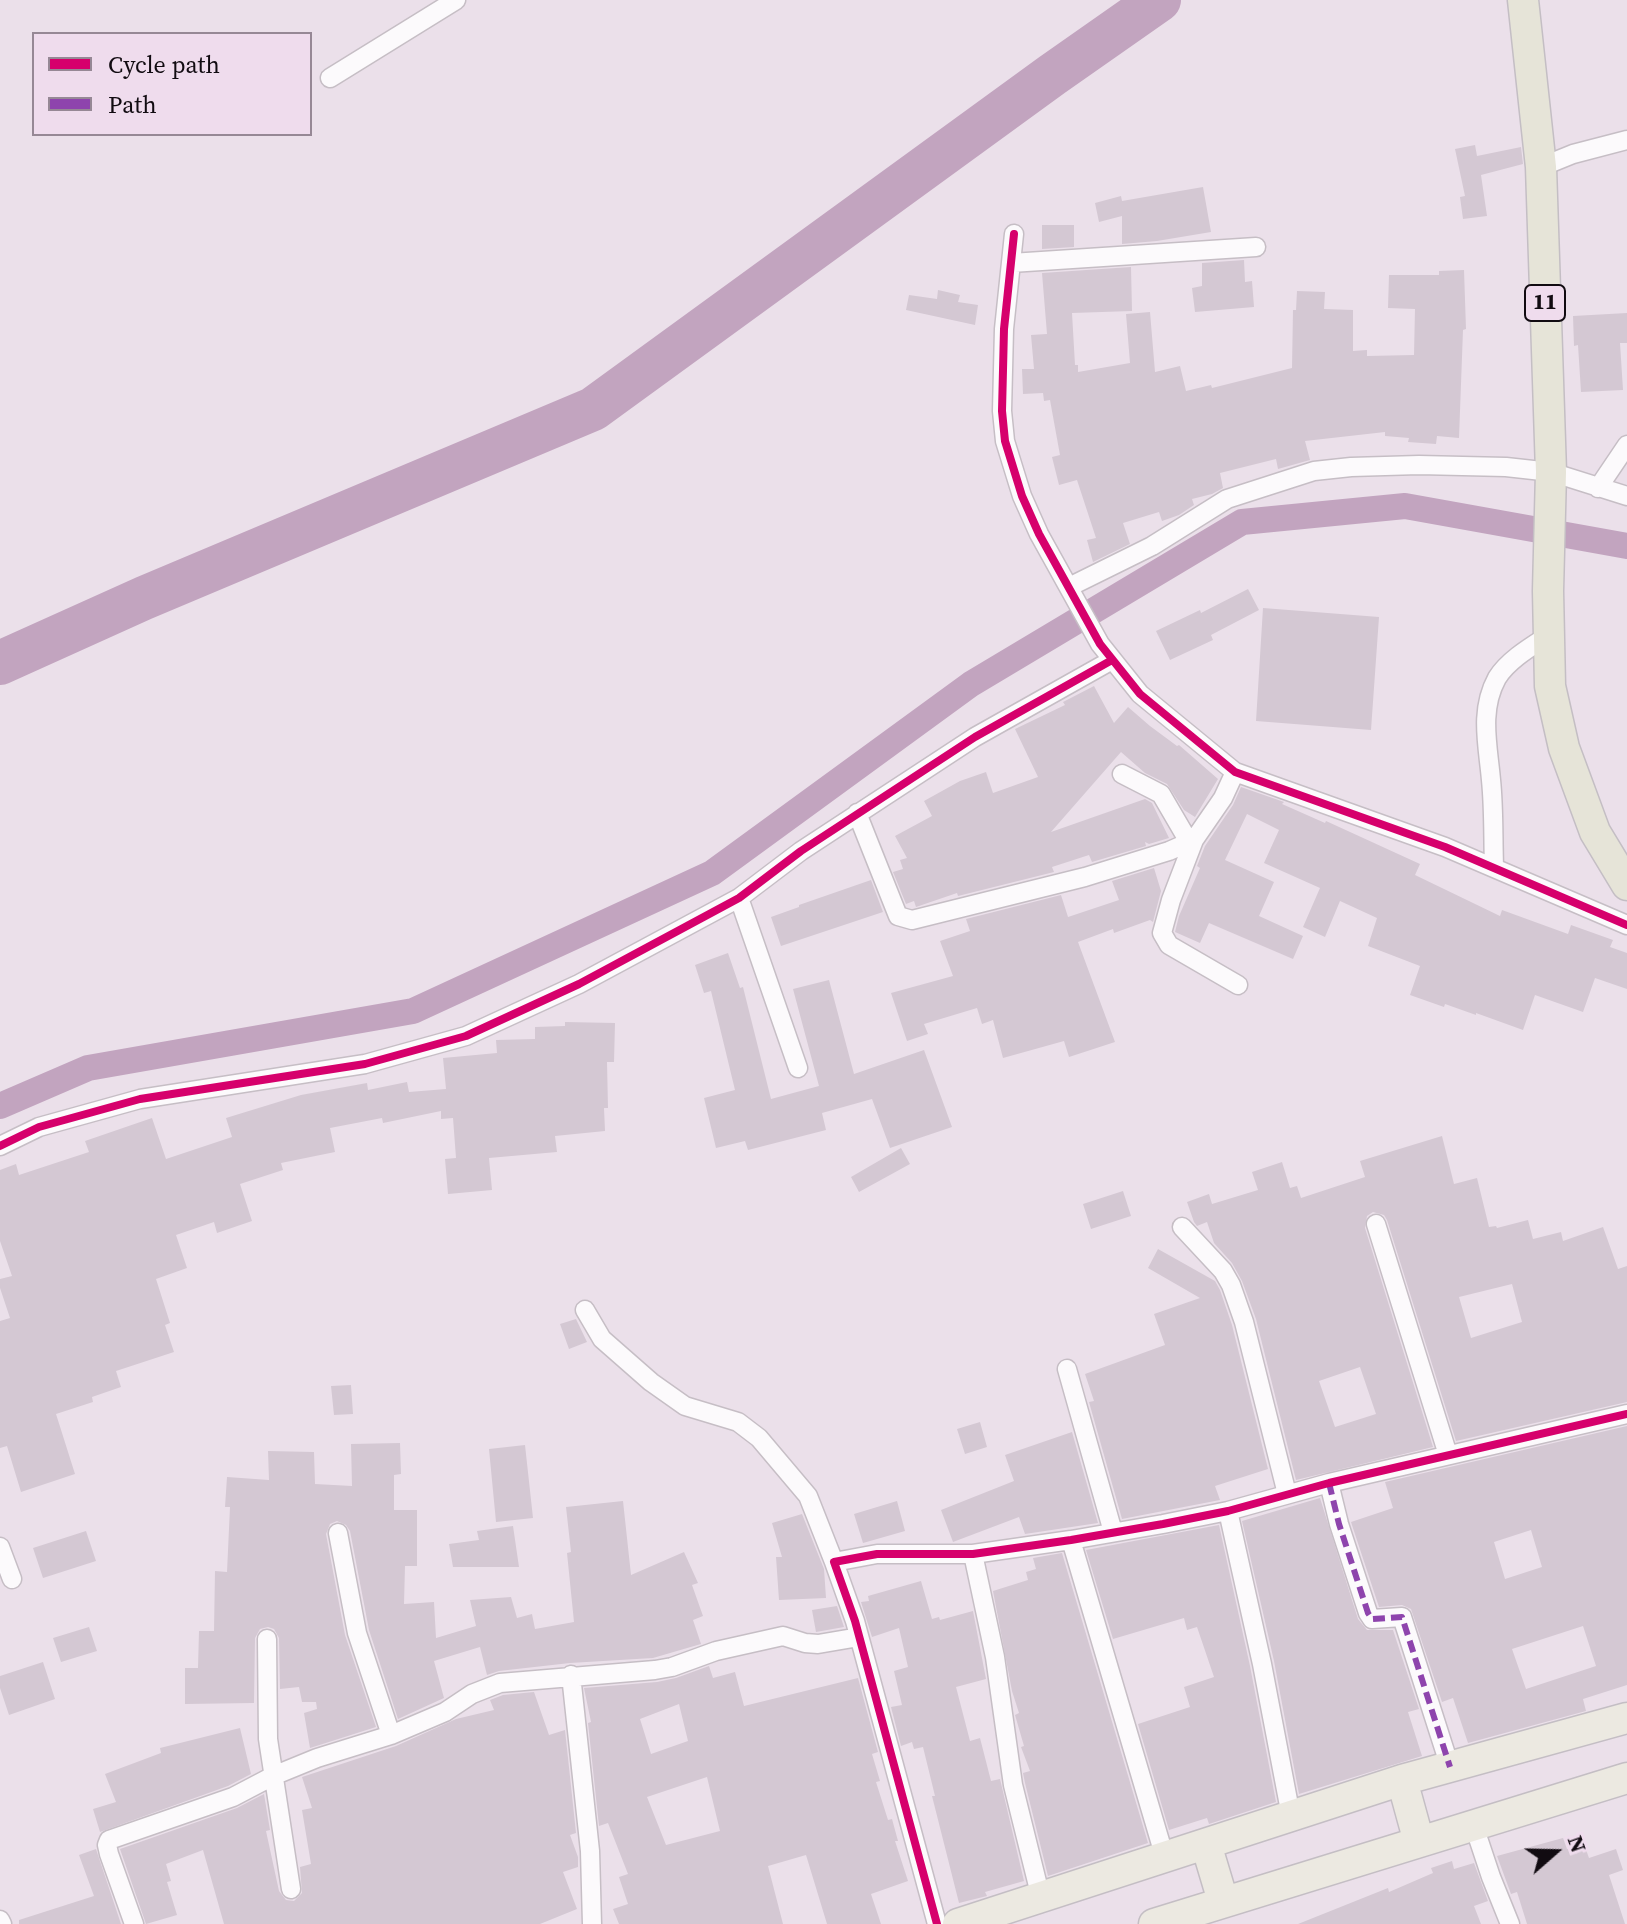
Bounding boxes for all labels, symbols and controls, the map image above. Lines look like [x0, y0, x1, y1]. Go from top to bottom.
legend [32, 32, 312, 136]
text: Cycle path [108, 48, 220, 81]
text: Path [108, 88, 157, 121]
road number: 11 [1525, 285, 1565, 321]
north arrow [1515, 1812, 1595, 1892]
text: N [1561, 1831, 1594, 1856]

